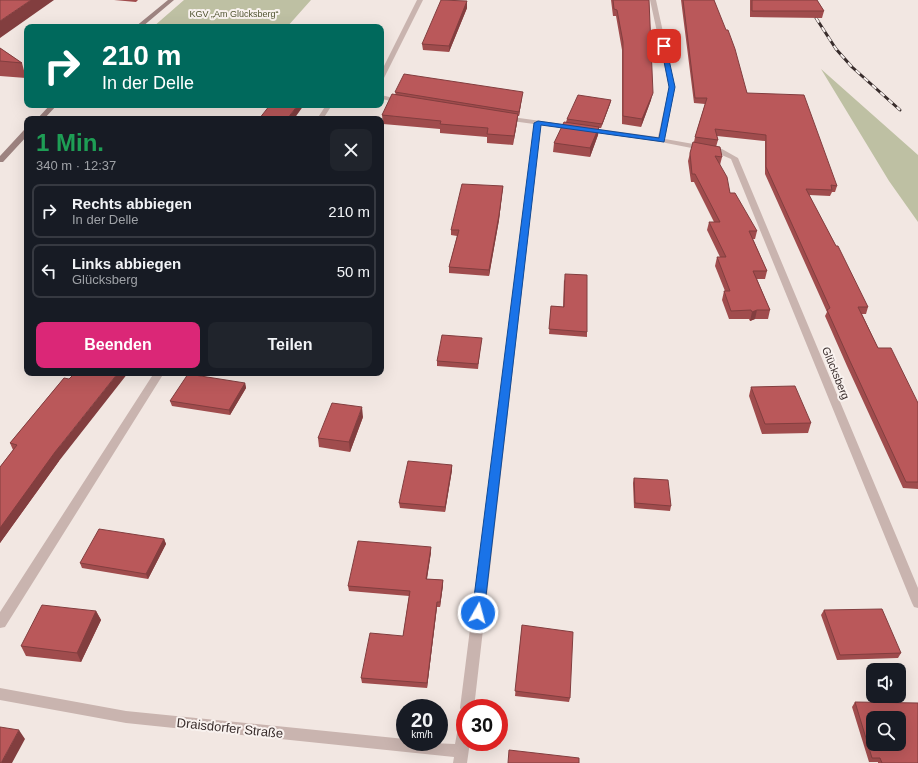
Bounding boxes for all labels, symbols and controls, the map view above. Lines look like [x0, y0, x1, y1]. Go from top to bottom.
park label: KGV „Am Glücksberg“ [189, 9, 279, 19]
pin [647, 29, 681, 63]
icon: arrive [653, 35, 675, 57]
icon: right [36, 40, 88, 92]
text: 210 m [102, 40, 181, 71]
text: In der Delle [102, 73, 194, 93]
text: 1 Min. [36, 129, 104, 156]
button: close [330, 129, 372, 171]
text: 340 m · 12:37 [36, 158, 116, 173]
text: Rechts abbiegen [72, 195, 192, 212]
icon: right [38, 200, 60, 222]
text: 210 m [328, 203, 370, 220]
text: In der Delle [72, 212, 138, 227]
text: Links abbiegen [72, 255, 181, 272]
icon: left [38, 260, 60, 282]
text: 50 m [337, 263, 370, 280]
text: Glücksberg [72, 272, 138, 287]
button: Beenden [36, 322, 200, 368]
button: Teilen [208, 322, 372, 368]
street label: Glücksberg [820, 345, 852, 401]
position arrow [457, 592, 499, 634]
map controls [866, 663, 906, 751]
button: sound [866, 663, 906, 703]
speed limit sign: 30 [456, 699, 508, 751]
text: 20 [411, 709, 433, 731]
button: search [866, 711, 906, 751]
street label: Draisdorfer Straße [176, 715, 284, 741]
text: km/h [411, 729, 433, 740]

